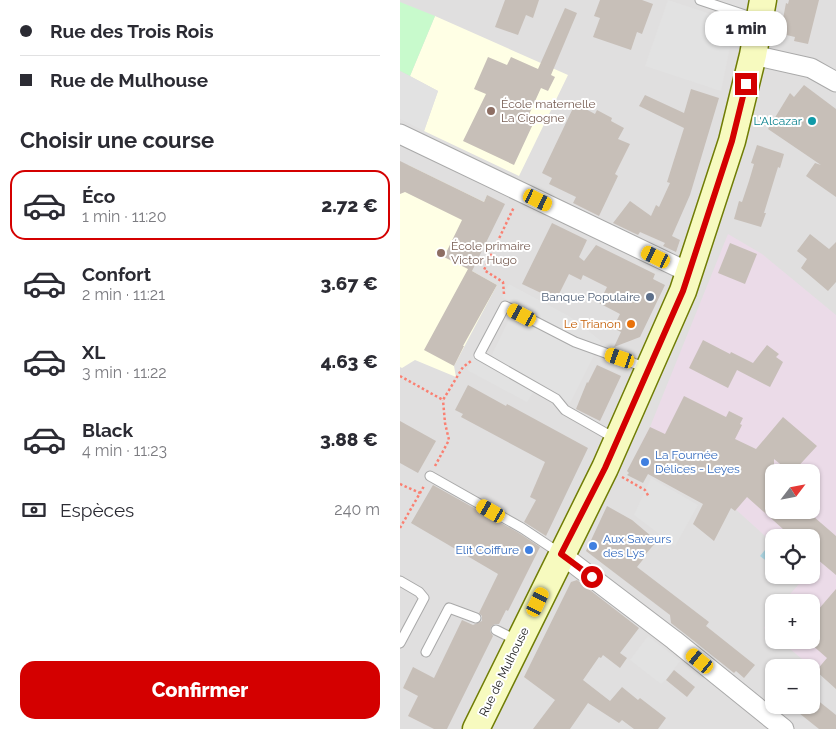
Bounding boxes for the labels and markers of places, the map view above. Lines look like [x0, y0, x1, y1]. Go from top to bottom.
place label: École maternelle La Cigogne [501, 97, 595, 125]
marker: École maternelle La Cigogne [485, 105, 497, 117]
place label: L'Alcazar [753, 114, 803, 128]
marker: L'Alcazar [806, 115, 818, 127]
place label: École primaire Victor Hugo [451, 239, 531, 267]
marker: École primaire Victor Hugo [435, 247, 447, 259]
place label: Banque Populaire [541, 290, 640, 304]
marker: Banque Populaire [644, 291, 656, 303]
place label: Le Trianon [564, 317, 621, 331]
marker: Le Trianon [625, 318, 637, 330]
place label: La Fournée Délices - Leyes [655, 448, 740, 476]
marker: La Fournée Délices - Leyes [639, 456, 651, 468]
place label: Aux Saveurs des Lys [603, 532, 671, 560]
marker: Aux Saveurs des Lys [587, 540, 599, 552]
place label: Elit Coiffure [456, 543, 519, 557]
marker: Elit Coiffure [523, 544, 535, 556]

